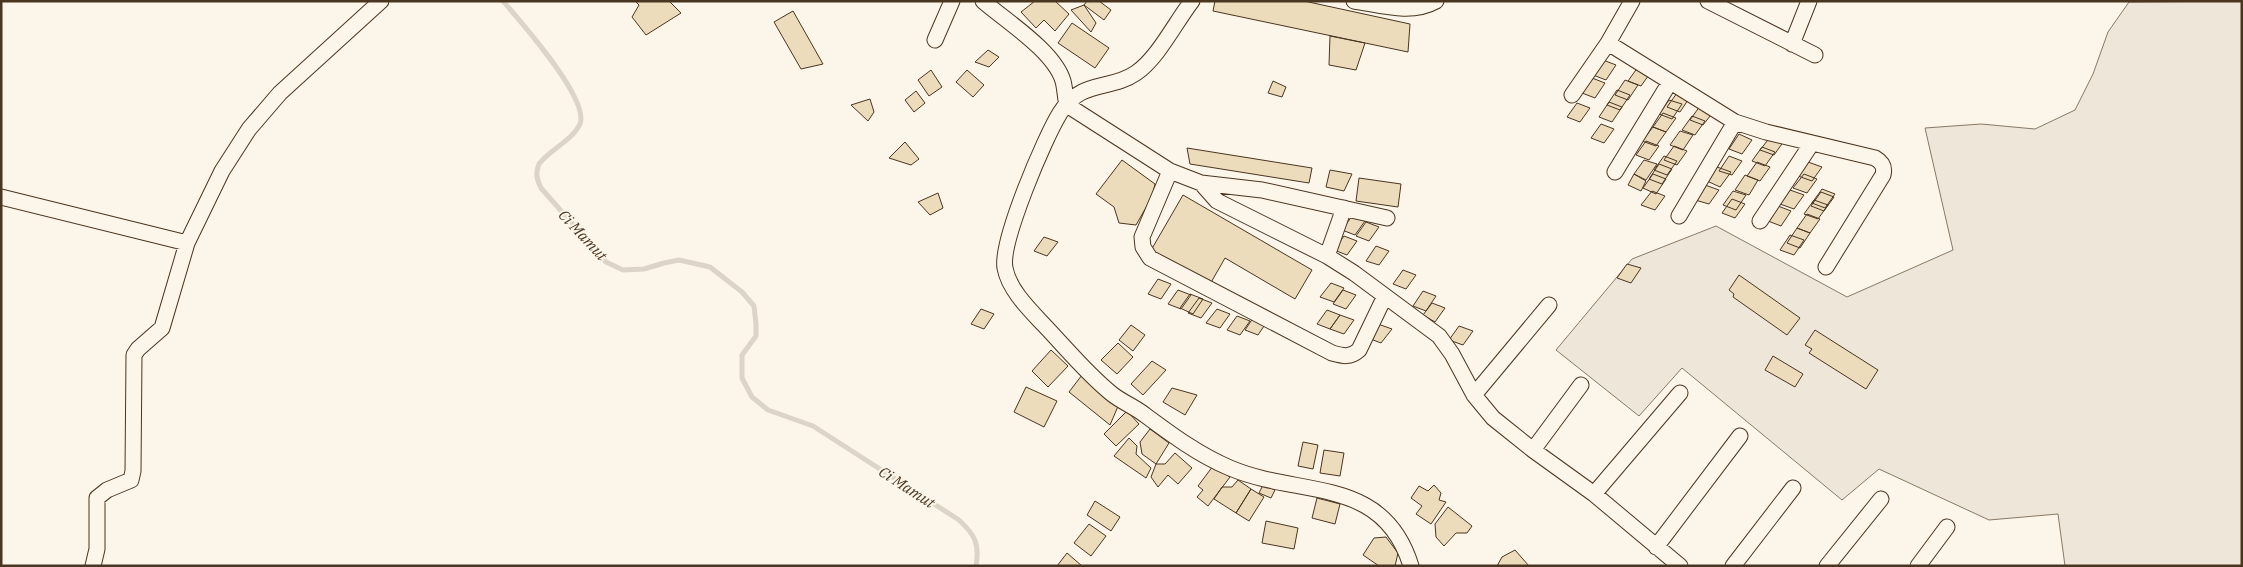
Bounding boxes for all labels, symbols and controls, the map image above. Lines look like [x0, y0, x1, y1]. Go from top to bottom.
water label: Ci Mamut [555, 205, 612, 265]
water label: Ci Mamut [875, 462, 939, 512]

